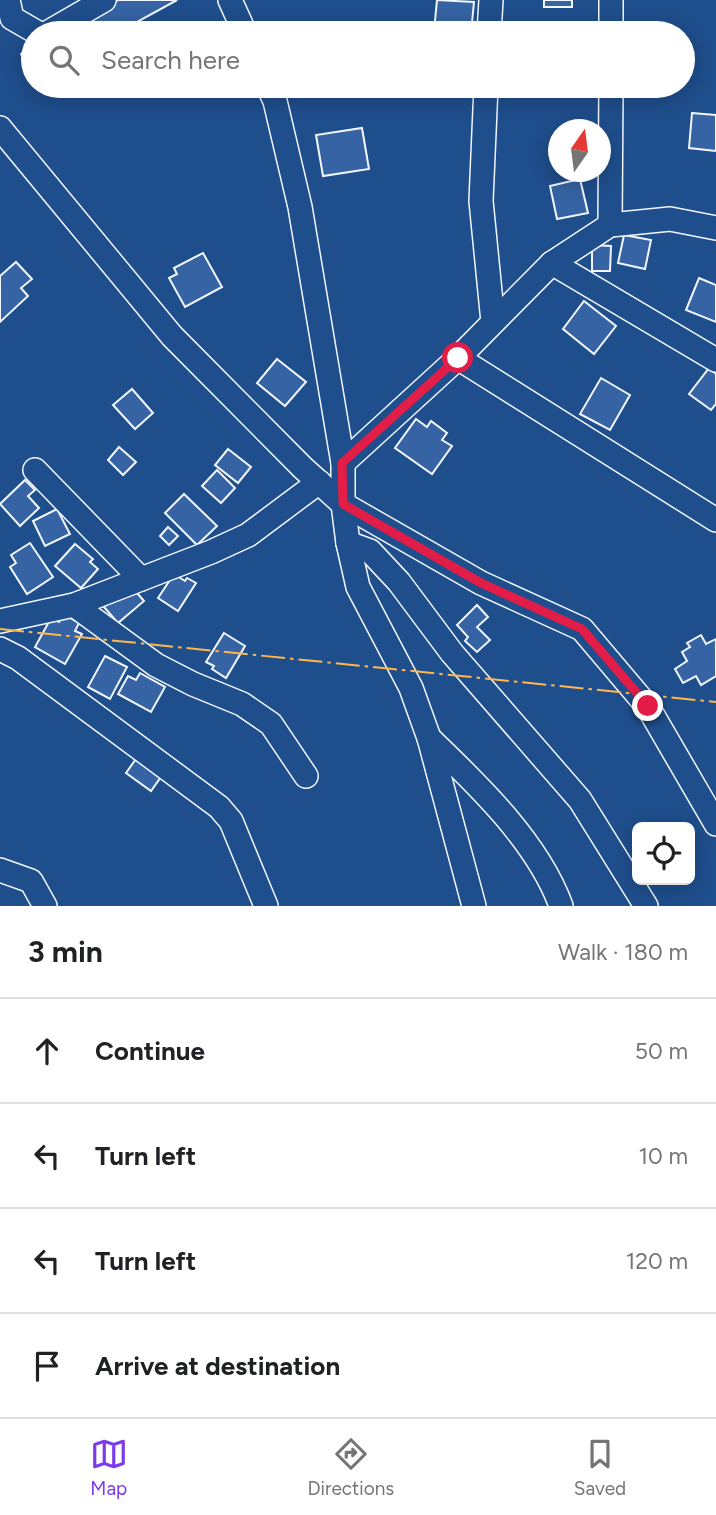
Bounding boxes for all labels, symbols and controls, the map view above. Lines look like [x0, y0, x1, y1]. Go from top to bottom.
search box [21, 21, 695, 98]
icon: search [45, 41, 83, 79]
text: Search here [101, 44, 240, 76]
north arrow [548, 119, 611, 182]
route start [442, 342, 473, 373]
route end [632, 690, 663, 721]
map controls [632, 822, 695, 885]
button: locate [632, 822, 695, 885]
text: 3 min [28, 933, 103, 970]
text: Walk · 180 m [558, 938, 688, 966]
icon: ahead [28, 1032, 66, 1070]
text: Continue [95, 1035, 205, 1067]
text: 50 m [635, 1037, 688, 1065]
icon: left [28, 1137, 66, 1175]
text: Turn left [95, 1140, 196, 1172]
text: 10 m [639, 1142, 688, 1170]
icon: left [28, 1242, 66, 1280]
text: Turn left [95, 1245, 196, 1277]
text: 120 m [626, 1247, 688, 1275]
icon: arrive [28, 1347, 66, 1385]
text: Arrive at destination [95, 1350, 340, 1382]
tab: Map [90, 1435, 128, 1500]
tab: Directions [307, 1435, 394, 1500]
tab: Saved [574, 1435, 626, 1500]

